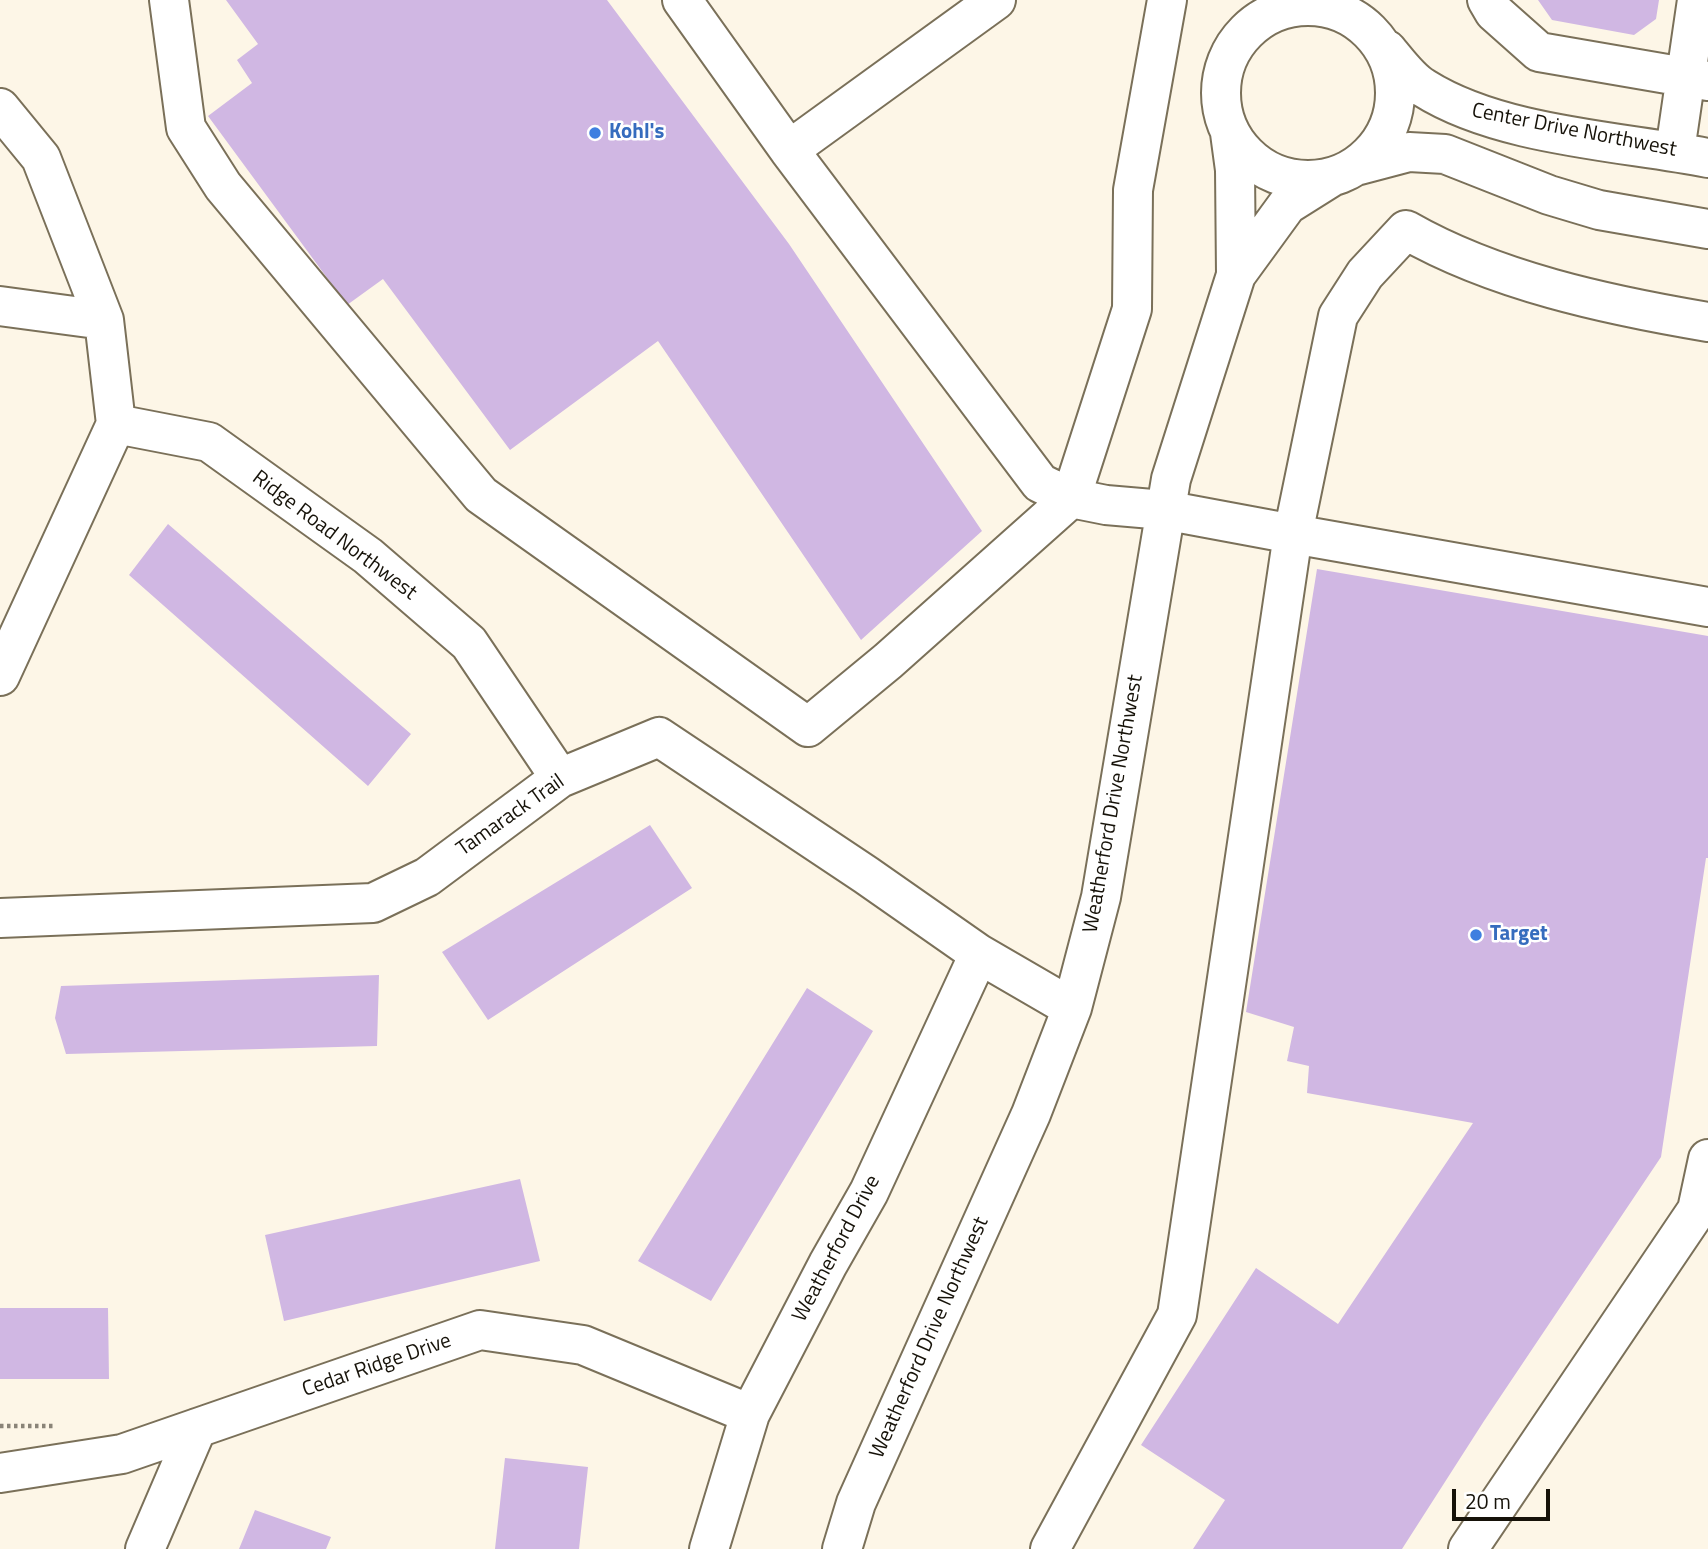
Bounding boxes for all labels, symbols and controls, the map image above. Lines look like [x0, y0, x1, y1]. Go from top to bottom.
street label: Center Drive Northwest [1469, 99, 1679, 163]
place label: Kohl's [609, 120, 664, 146]
marker: Kohl's [587, 125, 603, 141]
street label: Ridge Road Northwest [247, 466, 421, 606]
street label: Weatherford Drive Northwest [1079, 673, 1149, 935]
street label: Tamarack Trail [452, 770, 570, 862]
place label: Target [1490, 922, 1548, 948]
marker: Target [1468, 927, 1484, 943]
street label: Weatherford Drive [788, 1171, 886, 1327]
street label: Weatherford Drive Northwest [865, 1213, 995, 1463]
street label: Cedar Ridge Drive [299, 1329, 455, 1403]
scale bar [1456, 1476, 1554, 1520]
text: 20 m [1465, 1485, 1511, 1517]

